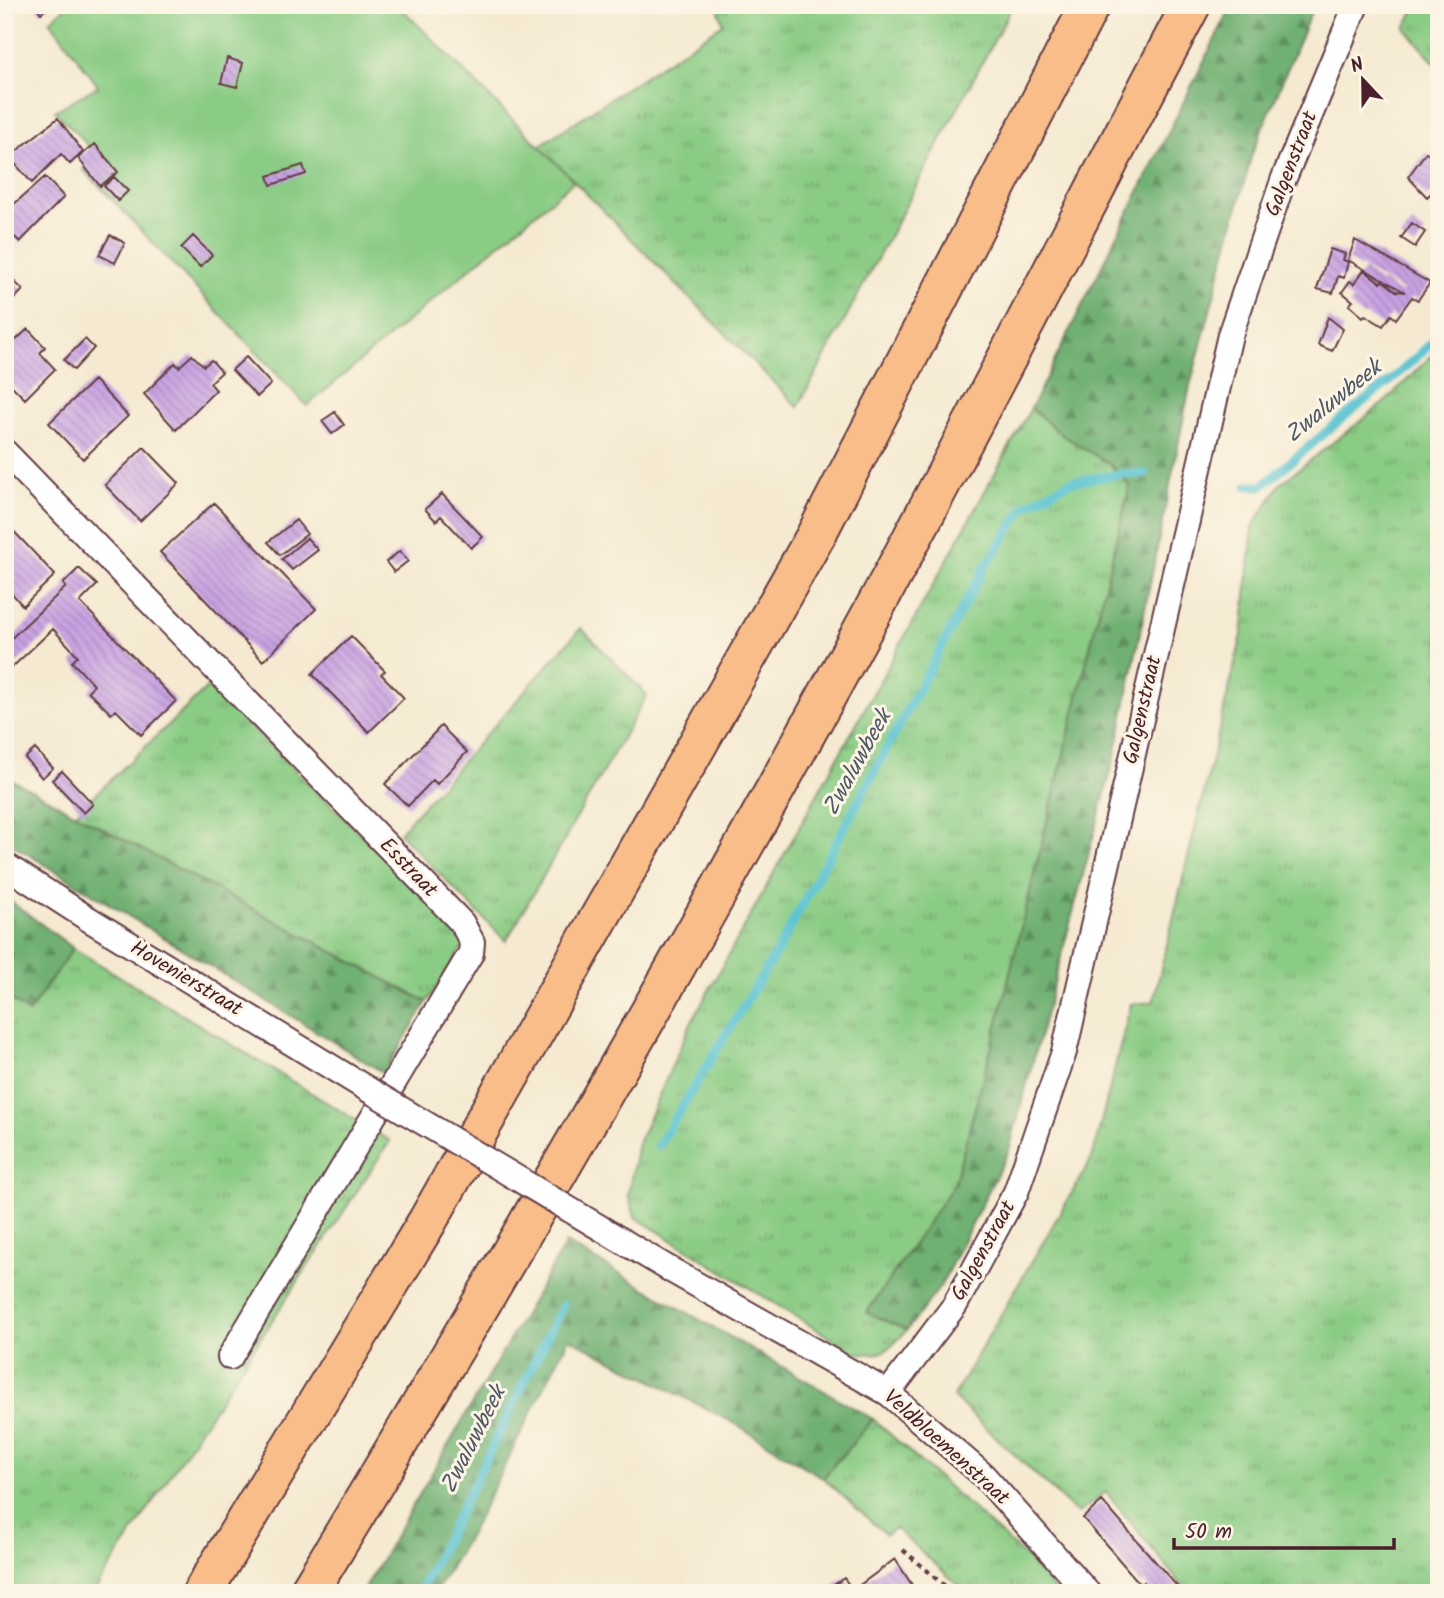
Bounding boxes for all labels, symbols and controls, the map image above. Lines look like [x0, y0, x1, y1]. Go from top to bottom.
north arrow [1328, 46, 1398, 116]
text: N [1346, 50, 1369, 82]
street label: Galgenstraat [1257, 106, 1327, 221]
water label: Zwaluwbeek [1277, 349, 1393, 453]
street label: Galgenstraat [1115, 652, 1172, 767]
water label: Zwaluwbeek [814, 701, 903, 823]
street label: Esstraat [371, 830, 446, 906]
street label: Hovenierstraat [123, 932, 249, 1026]
street label: Galgenstraat [943, 1194, 1026, 1307]
water label: Zwaluwbeek [432, 1377, 518, 1500]
street label: Veldbloemenstraat [875, 1382, 1017, 1515]
scale bar [1174, 1507, 1395, 1551]
text: 50 m [1185, 1516, 1232, 1549]

